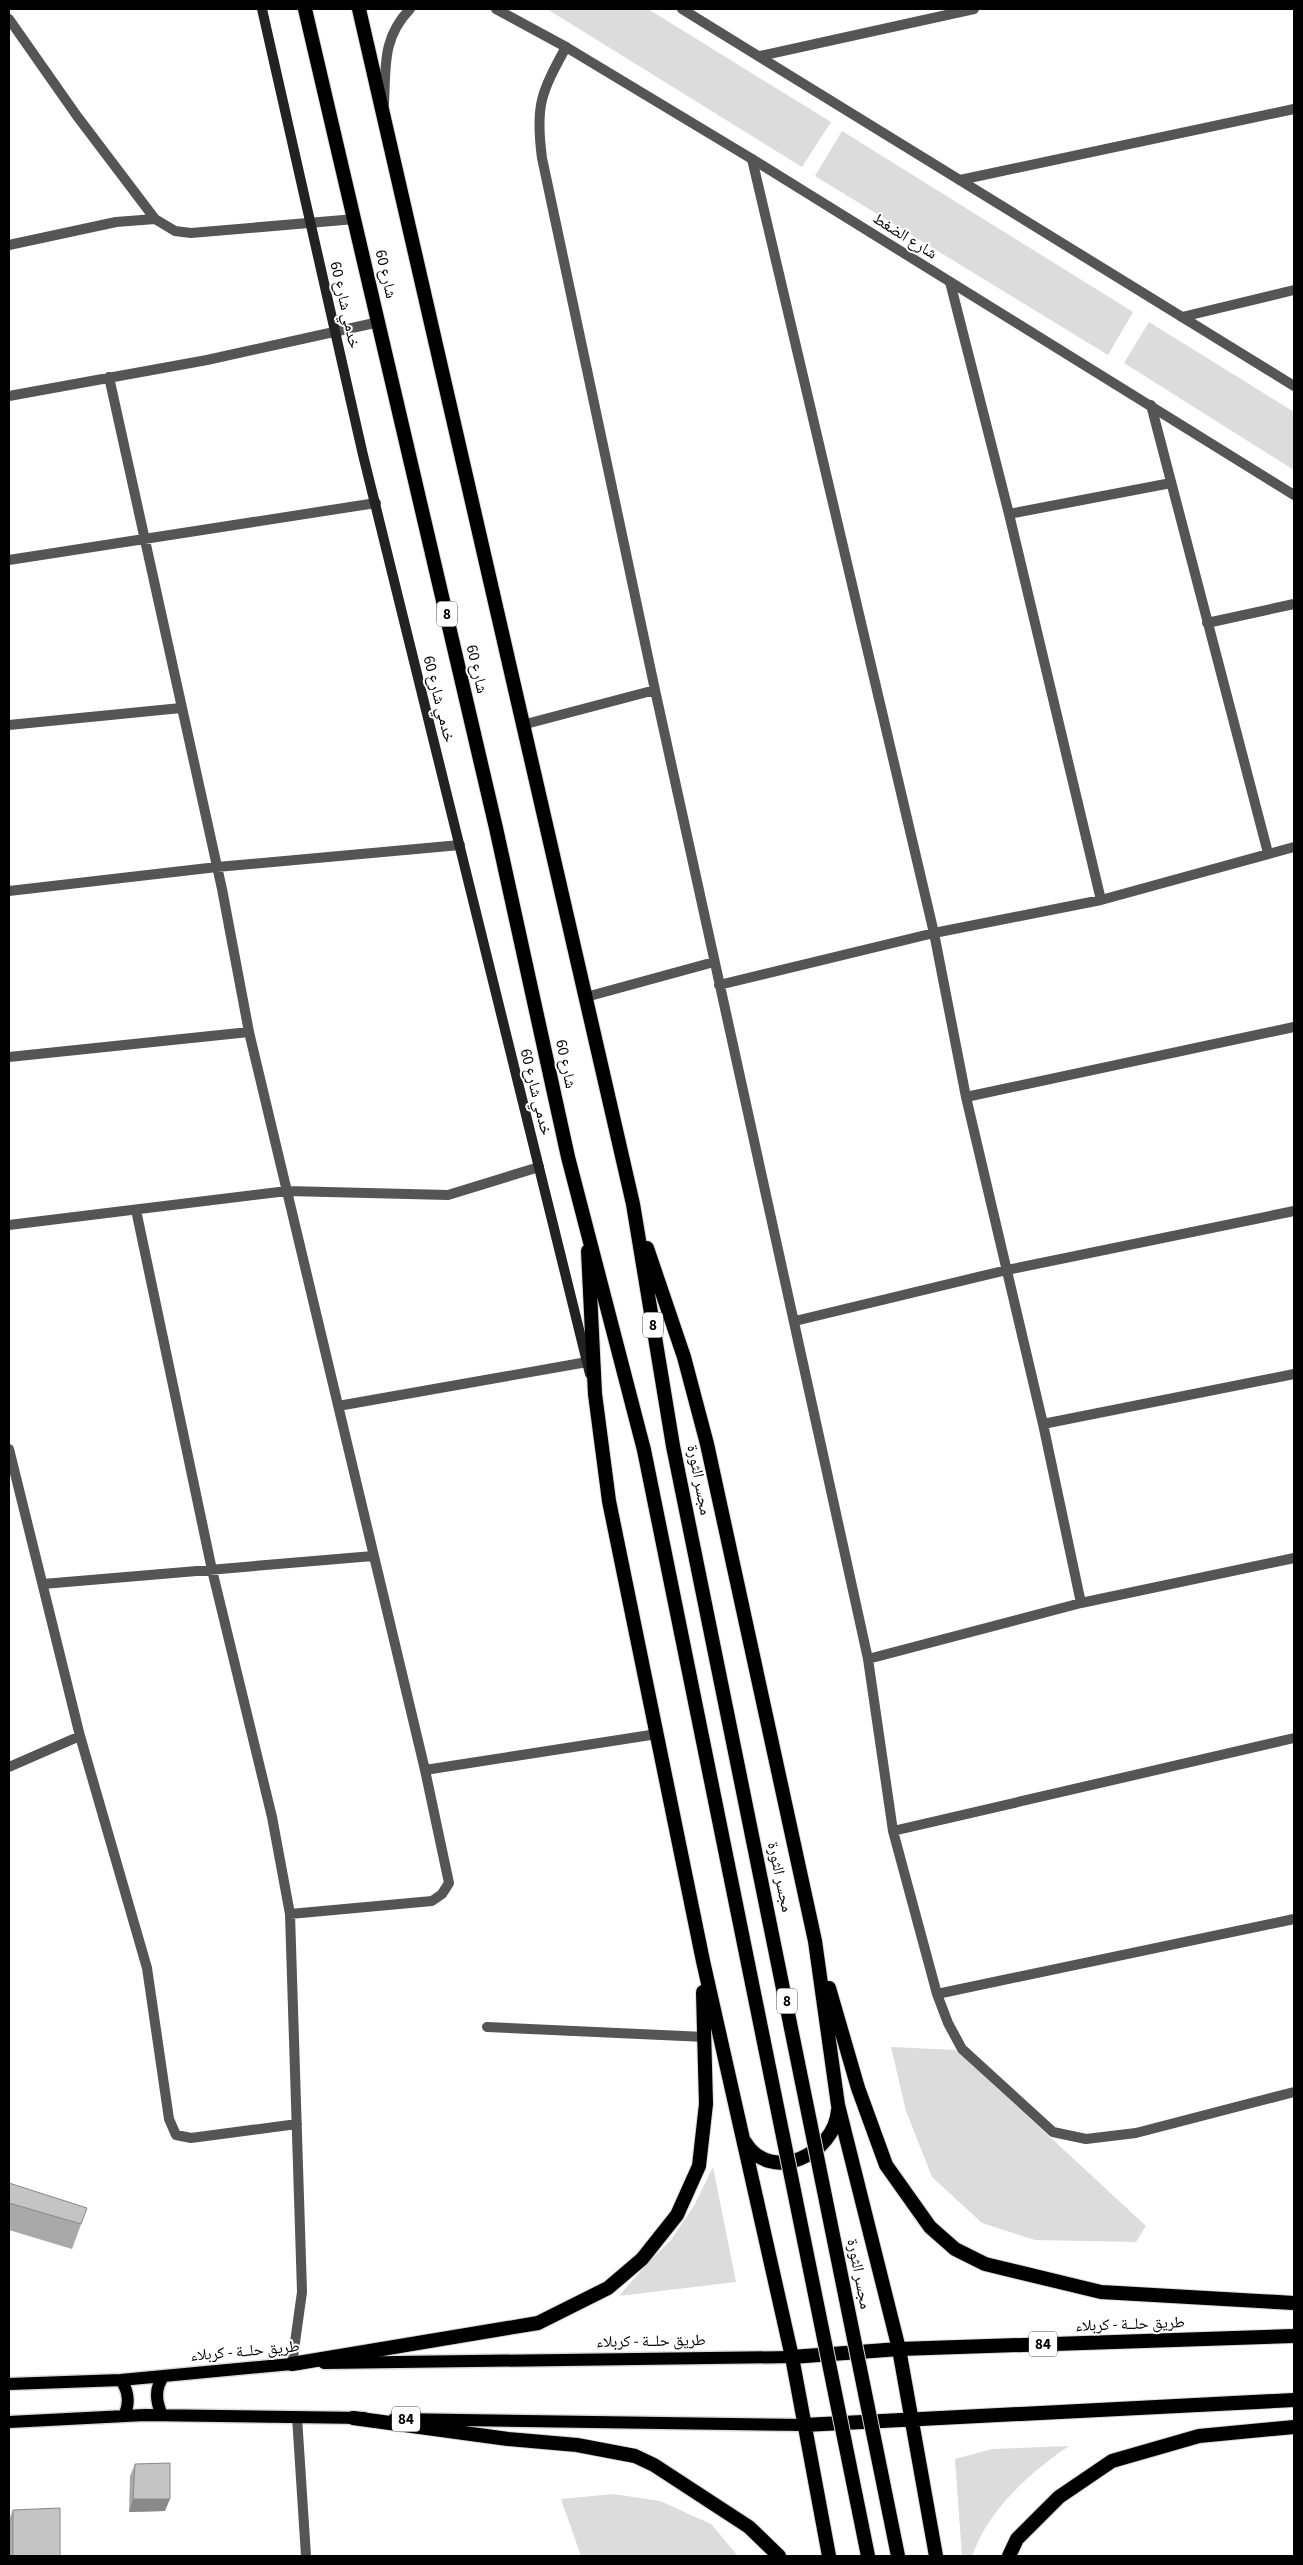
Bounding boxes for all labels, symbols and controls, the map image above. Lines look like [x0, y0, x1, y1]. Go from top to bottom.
street label: شارع الضغط [869, 208, 941, 264]
street label: شارع 60 [370, 247, 402, 301]
street label: خدمي شارع 60 [323, 259, 366, 351]
road number: 8 [437, 602, 457, 626]
street label: شارع 60 [461, 642, 493, 696]
street label: خدمي شارع 60 [417, 653, 460, 745]
street label: شارع 60 [550, 1037, 582, 1091]
street label: خدمي شارع 60 [514, 1046, 557, 1138]
road number: 8 [643, 1312, 663, 1338]
street label: مجسر الثورة [681, 1443, 717, 1517]
street label: مجسر الثورة [762, 1840, 798, 1914]
road number: 8 [777, 1988, 797, 2014]
street label: مجسر الثورة [841, 2237, 877, 2311]
street label: طريق حلــة - كربلاء [1075, 2311, 1185, 2337]
street label: طريق حلــة - كربلاء [596, 2329, 706, 2353]
road number: 84 [1029, 2332, 1057, 2356]
street label: طريق حلــة - كربلاء [189, 2335, 301, 2367]
road number: 84 [392, 2406, 420, 2432]

